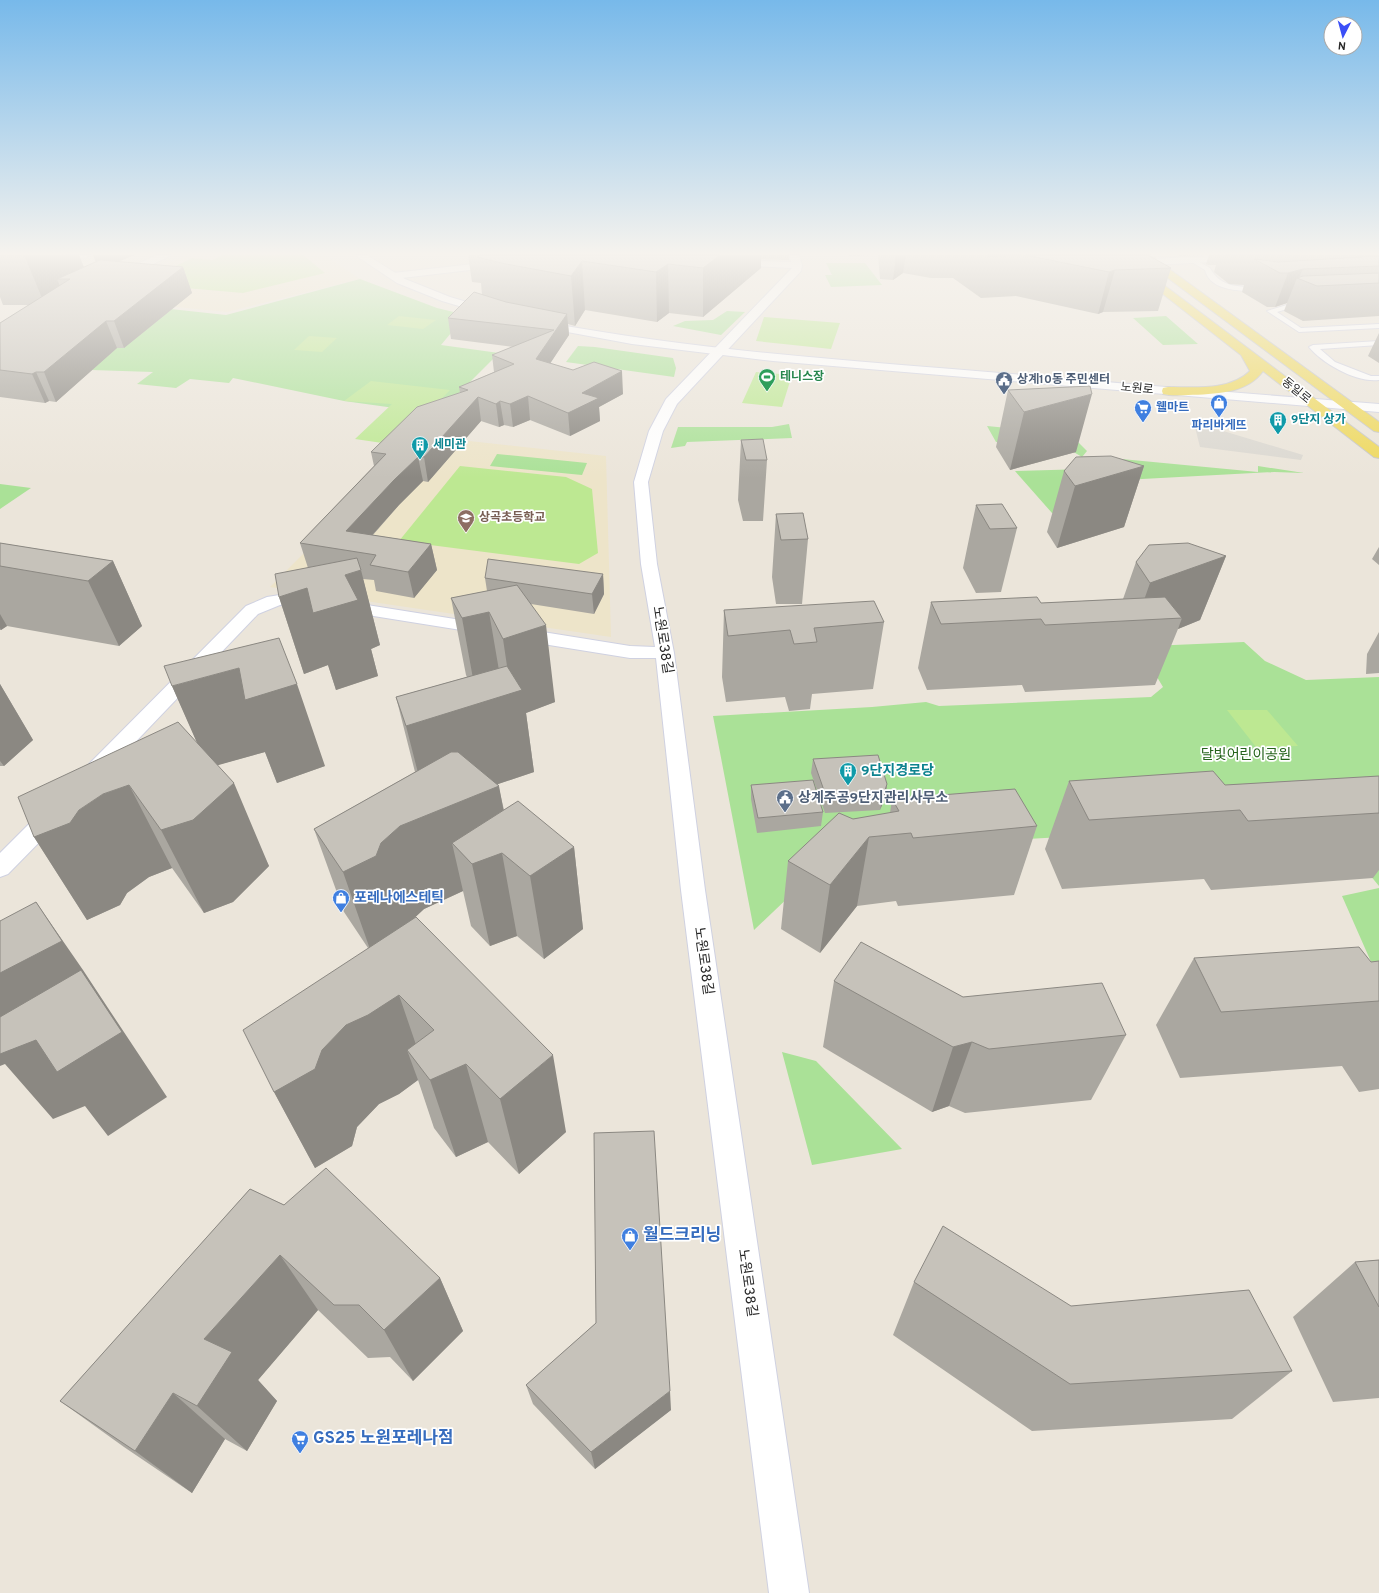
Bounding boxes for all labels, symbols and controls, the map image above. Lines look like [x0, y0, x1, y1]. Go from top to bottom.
north arrow [1323, 16, 1363, 56]
text: N [1337, 38, 1347, 52]
sports icon: 테니스장 [757, 367, 777, 392]
place label: 테니스장 [780, 369, 824, 385]
public building icon: 상계10동 주민센터 [994, 370, 1014, 395]
place label: 상계10동 주민센터 [1017, 372, 1110, 388]
street label: 동일로 [1278, 374, 1314, 408]
street label: 노원로 [1120, 380, 1154, 398]
shop icon: 파리바게뜨 [1209, 393, 1229, 418]
supermarket icon: 웰마트 [1133, 398, 1153, 423]
place label: 웰마트 [1156, 400, 1189, 416]
building icon: 9단지 상가 [1268, 410, 1288, 435]
place label: 9단지 상가 [1291, 412, 1346, 428]
place label: 파리바게뜨 [1191, 418, 1247, 434]
building icon: 세미관 [410, 435, 430, 460]
place label: 세미관 [433, 437, 466, 453]
school or university icon: 상곡초등학교 [456, 508, 476, 533]
place label: 상곡초등학교 [479, 510, 545, 526]
street label: 노원로38길 [648, 605, 676, 675]
park label: 달빛어린이공원 [1201, 747, 1291, 764]
building icon: 9단지경로당 [838, 761, 858, 786]
place label: 9단지경로당 [861, 763, 934, 780]
public building icon: 상계주공9단지관리사무소 [775, 788, 795, 813]
place label: 상계주공9단지관리사무소 [798, 790, 948, 807]
shop icon: 포레나에스테틱 [331, 888, 351, 913]
place label: 포레나에스테틱 [354, 890, 444, 907]
street label: 노원로38길 [690, 926, 716, 996]
place label: 월드크리닝 [643, 1225, 721, 1247]
shop icon: 월드크리닝 [620, 1226, 640, 1251]
street label: 노원로38길 [734, 1248, 760, 1318]
place label: GS25 노원포레나점 [313, 1428, 454, 1450]
supermarket icon: GS25 노원포레나점 [290, 1429, 310, 1454]

